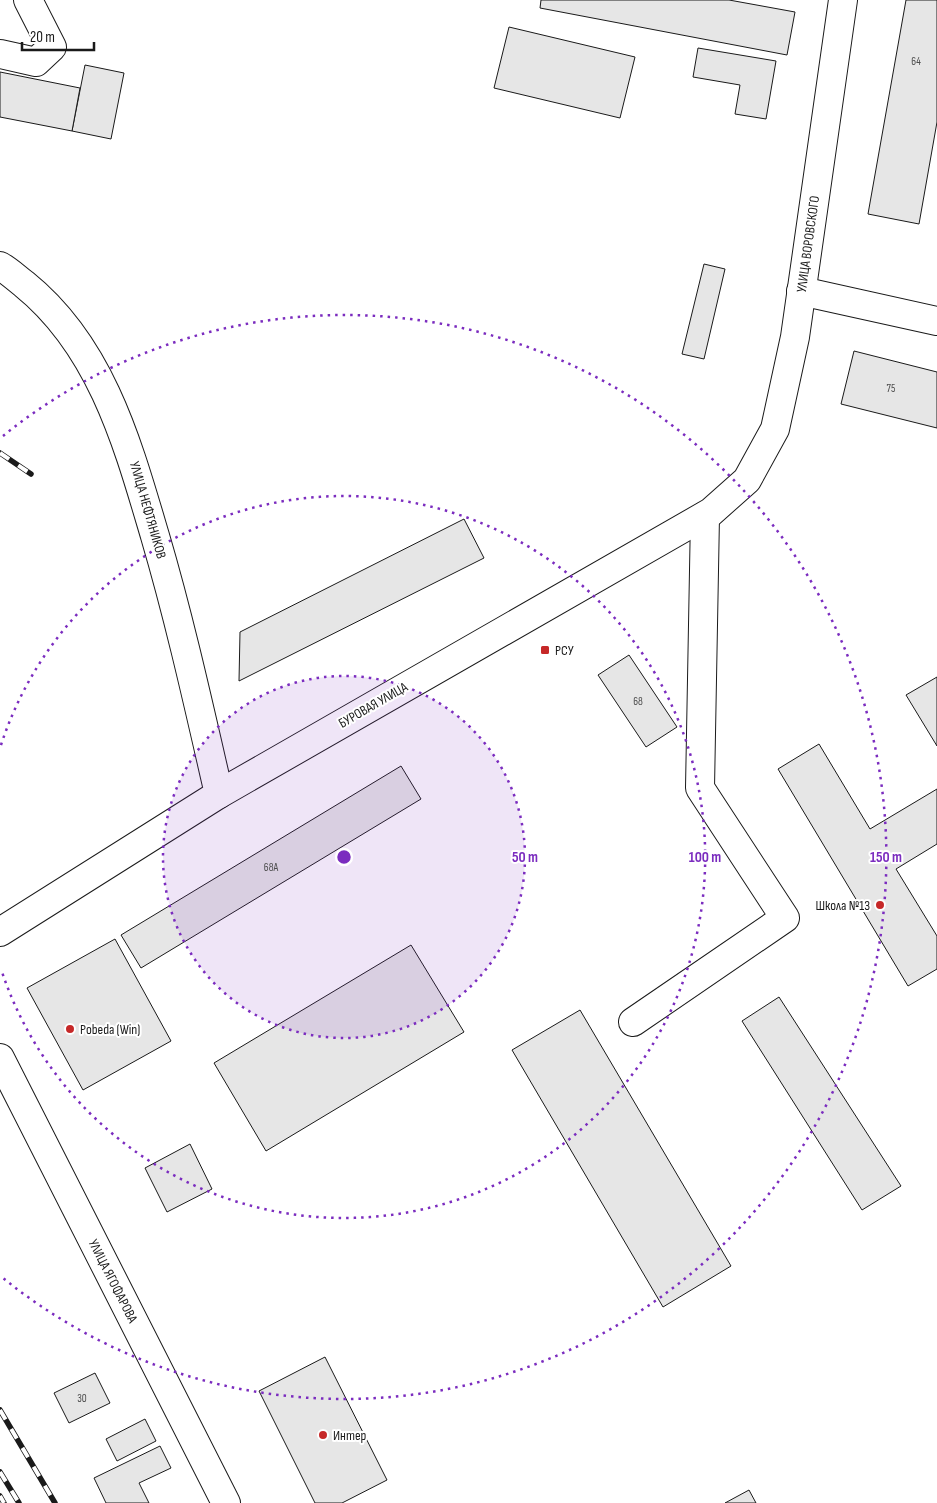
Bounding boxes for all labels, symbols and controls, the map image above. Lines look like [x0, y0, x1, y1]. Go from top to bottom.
scale bar [22, 20, 95, 52]
text: 20 m [30, 28, 55, 47]
house number: 64 [911, 55, 921, 68]
street label: УЛИЦА ВОРОВСКОГО [793, 194, 823, 293]
house number: 75 [887, 382, 895, 395]
street label: УЛИЦА НЕФТЯНИКОВ [126, 459, 170, 561]
place label: РСУ [555, 642, 574, 659]
marker: РСУ [539, 644, 551, 656]
street label: БУРОВАЯ УЛИЦА [335, 678, 411, 732]
house number: 68 [633, 695, 643, 708]
centre of rings [335, 848, 353, 866]
text: 50 m [512, 848, 538, 867]
text: 100 m [689, 848, 721, 867]
text: 150 m [870, 848, 902, 867]
house number: 68А [264, 861, 278, 874]
place label: Школа №13 [815, 897, 870, 914]
marker: Школа №13 [874, 899, 886, 911]
place label: Pobeda (Win) [80, 1021, 140, 1038]
marker: Pobeda (Win) [64, 1023, 76, 1035]
street label: УЛИЦА ЯГОФАРОВА [85, 1236, 142, 1327]
house number: 30 [77, 1392, 87, 1405]
place label: Интер [333, 1427, 367, 1444]
marker: Интер [317, 1429, 329, 1441]

